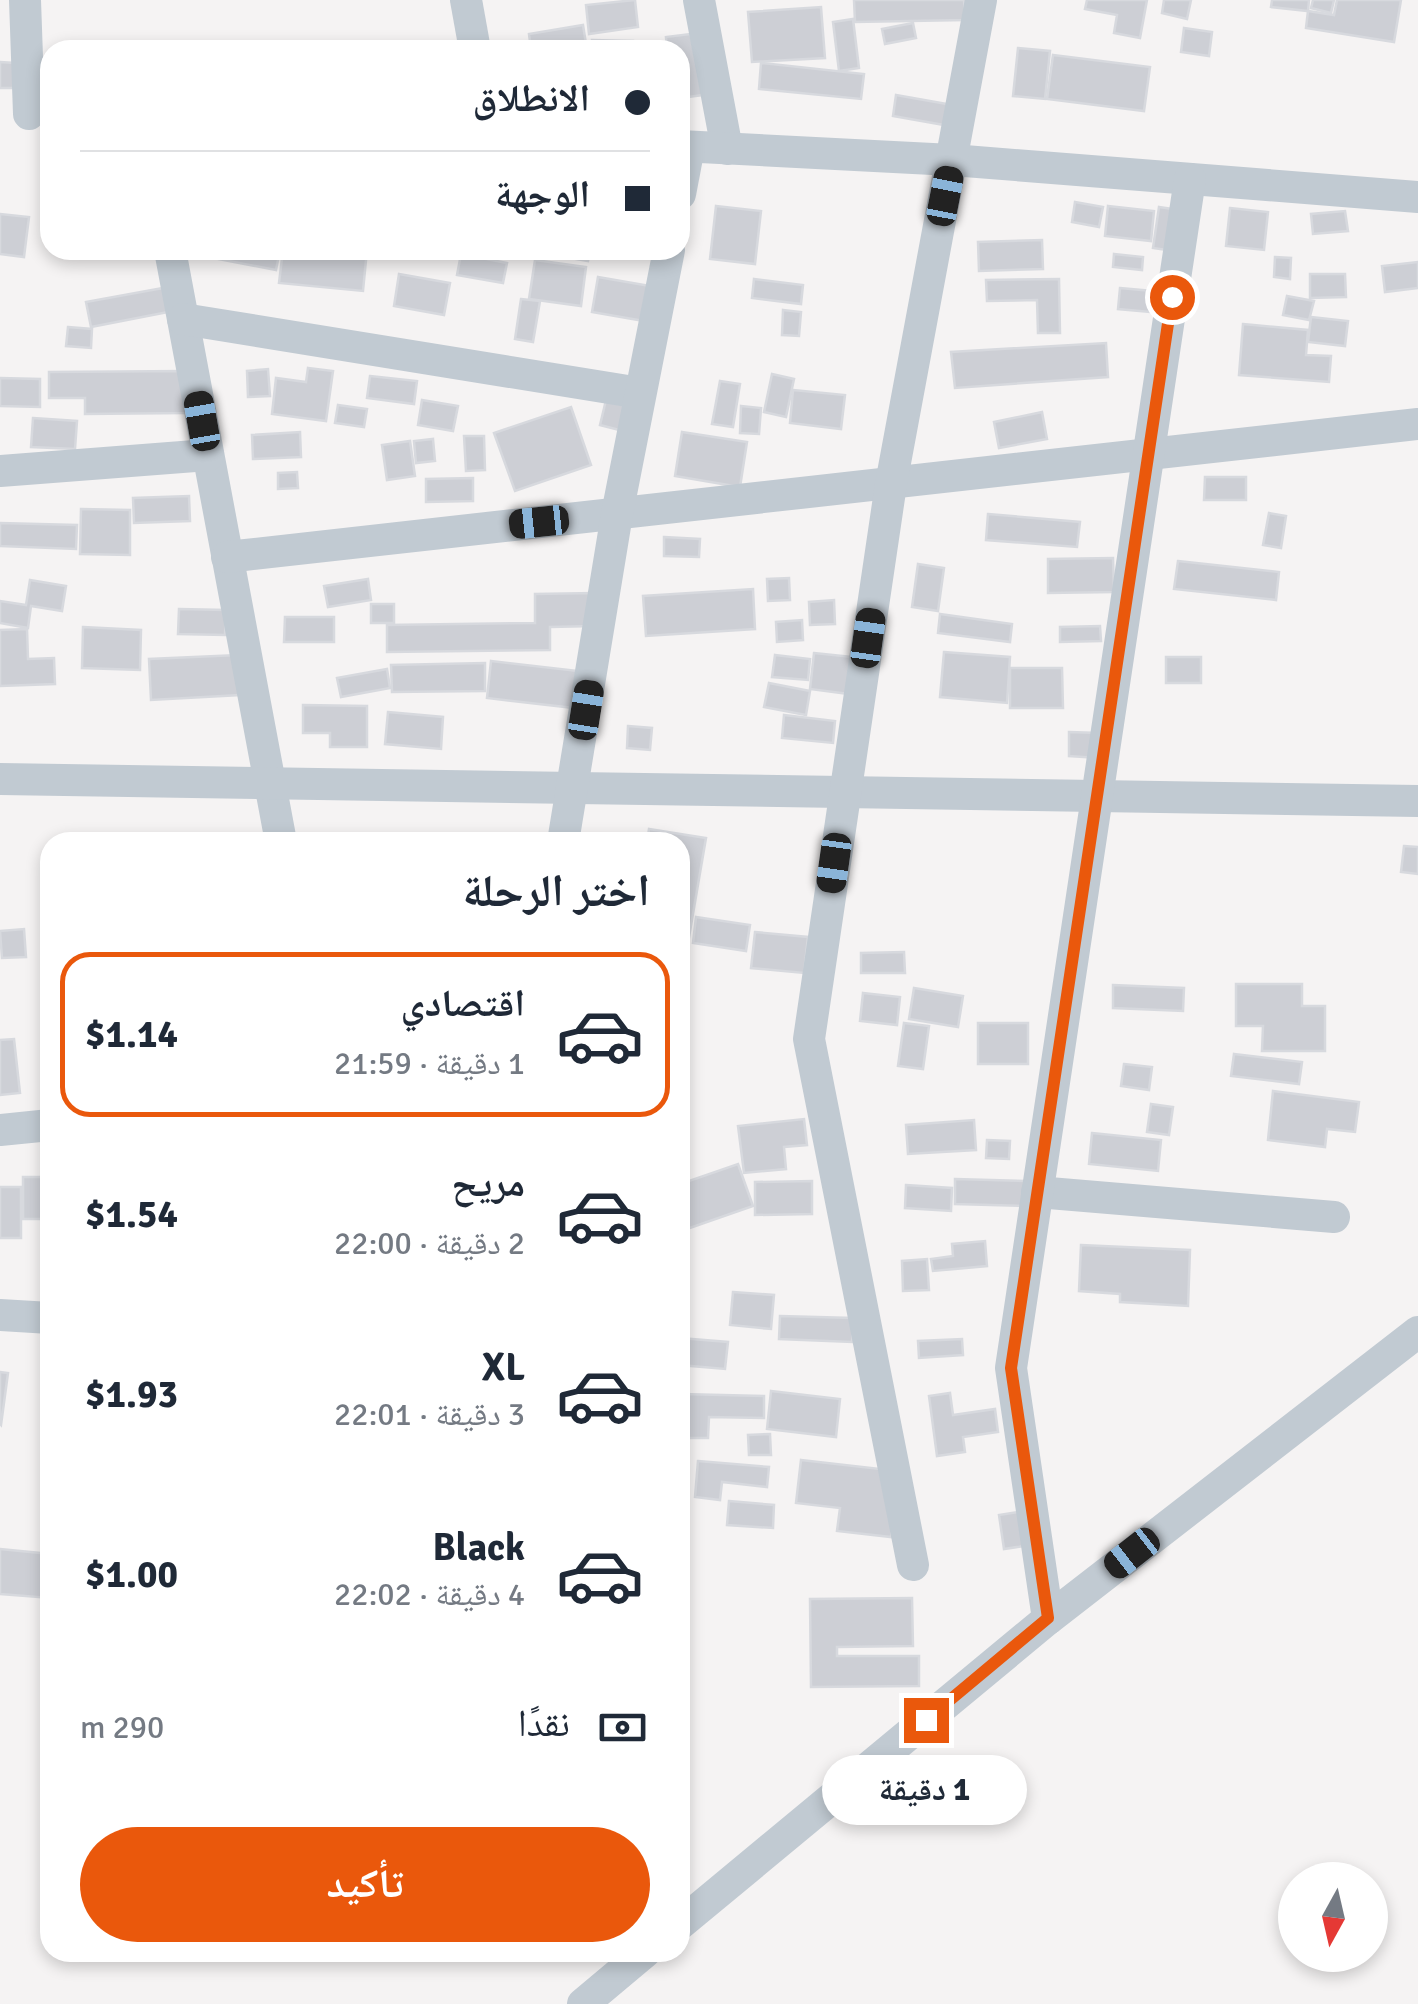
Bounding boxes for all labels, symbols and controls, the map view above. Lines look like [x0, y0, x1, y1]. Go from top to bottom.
text: الانطلاق [472, 75, 590, 122]
car [925, 164, 965, 228]
text: الوجهة [495, 171, 590, 218]
route start [1150, 275, 1195, 320]
car [182, 389, 222, 453]
car [508, 504, 570, 540]
car [849, 606, 887, 670]
car [566, 678, 606, 742]
car [815, 831, 853, 895]
text: اختر الرحلة [463, 864, 650, 919]
text: اقتصادي [401, 980, 525, 1027]
icon: car [555, 990, 645, 1080]
text: $1.14 [85, 1011, 178, 1058]
text: 1 دقيقة · 21:59 [334, 1044, 525, 1083]
text: مريح [451, 1160, 525, 1207]
icon: car [555, 1170, 645, 1260]
text: $1.54 [85, 1191, 178, 1238]
text: 2 دقيقة · 22:00 [334, 1224, 525, 1263]
text: XL [482, 1344, 525, 1391]
icon: car [555, 1350, 645, 1440]
text: $1.93 [85, 1371, 178, 1418]
text: 3 دقيقة · 22:01 [334, 1395, 525, 1434]
car [1099, 1523, 1165, 1583]
text: Black [432, 1524, 525, 1571]
icon: car [555, 1530, 645, 1620]
text: $1.00 [85, 1551, 178, 1598]
text: 4 دقيقة · 22:02 [334, 1575, 525, 1614]
route end [904, 1698, 949, 1743]
text: نقدًا [518, 1700, 570, 1747]
icon: cash [595, 1700, 650, 1755]
text: 290 m [80, 1708, 164, 1747]
callout: 1 دقيقة [824, 1755, 1028, 1825]
text: 1 دقيقة [879, 1770, 970, 1809]
button: تأكيد [80, 1827, 650, 1942]
north arrow [1278, 1862, 1388, 1972]
map controls [1278, 1862, 1388, 1972]

